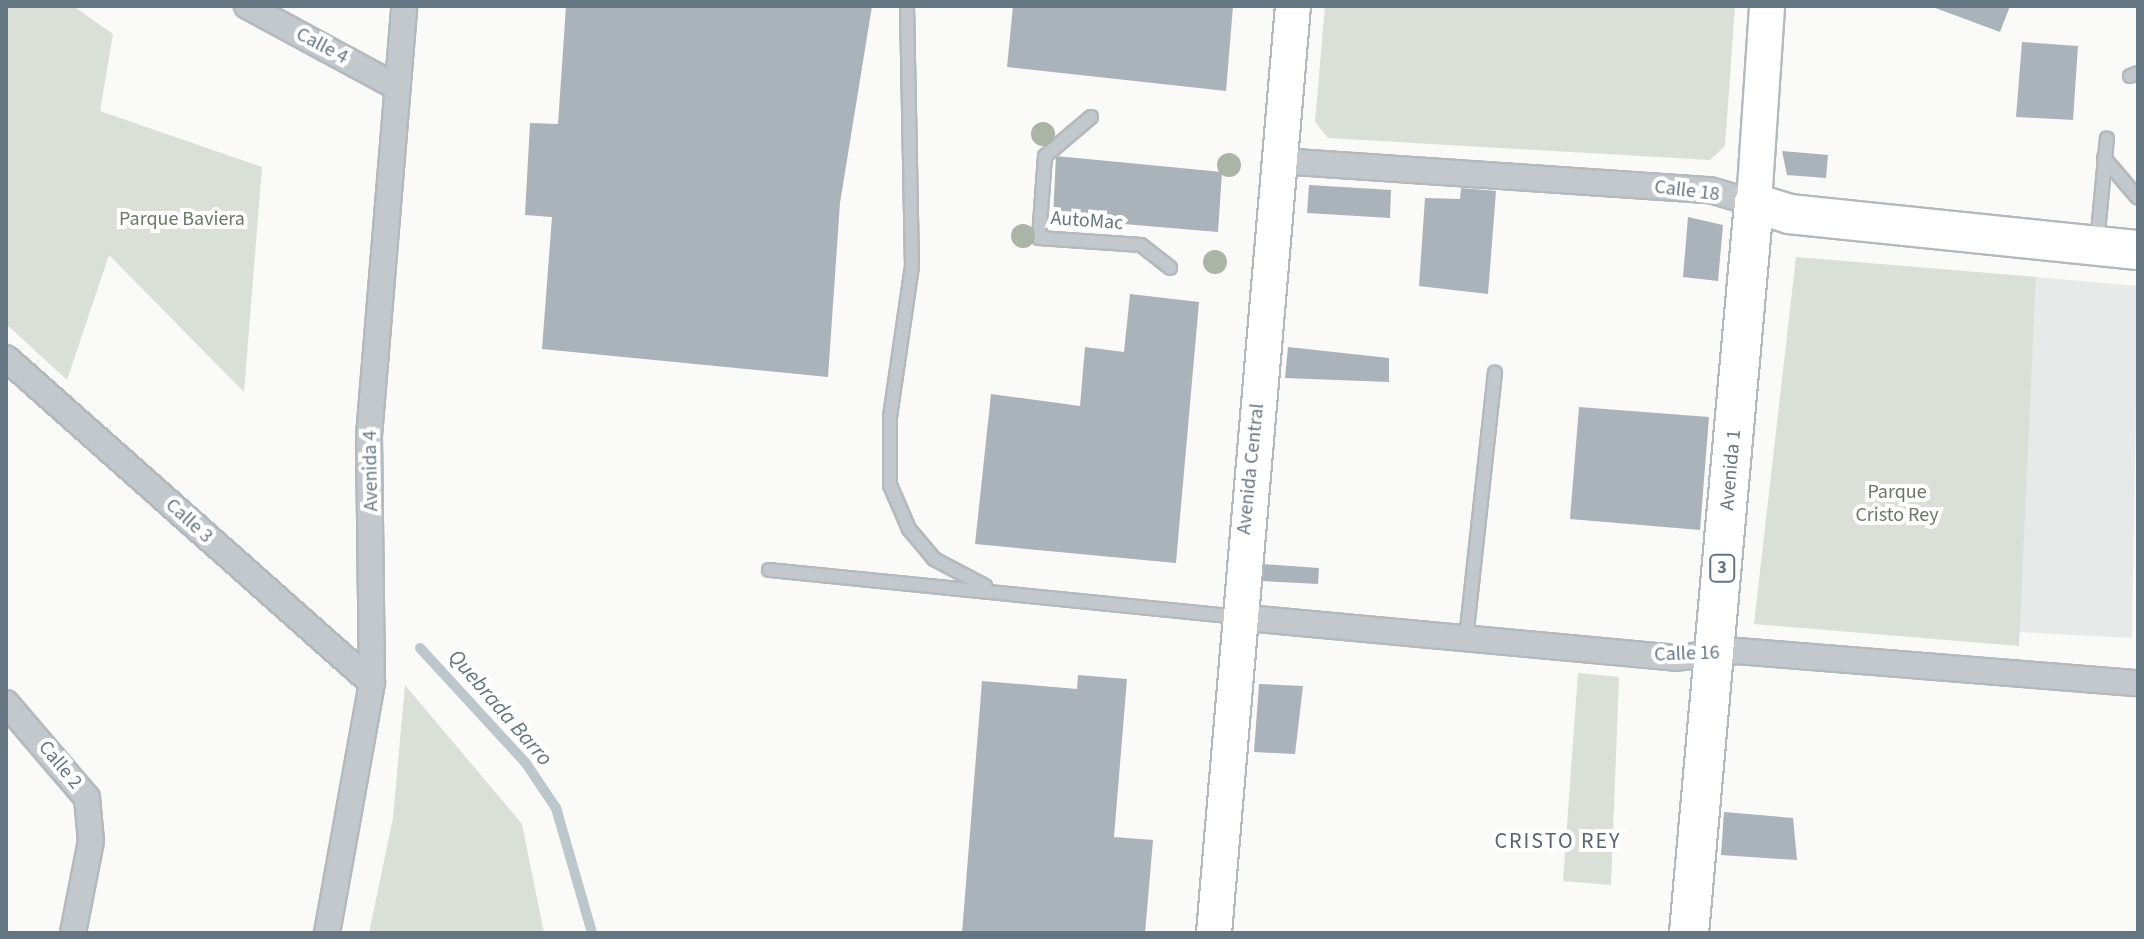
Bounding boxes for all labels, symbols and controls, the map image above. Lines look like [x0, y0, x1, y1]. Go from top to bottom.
street label: Calle 4 [292, 22, 352, 70]
street label: Calle 18 [1653, 175, 1721, 207]
street label: AutoMac [1050, 206, 1124, 236]
park label: Parque Baviera [119, 207, 245, 231]
street label: Avenida Central [1232, 402, 1270, 536]
street label: Avenida 1 [1716, 429, 1746, 511]
street label: Avenida 4 [358, 430, 384, 512]
park label: Parque Cristo Rey [1855, 481, 1939, 528]
street label: Calle 3 [160, 493, 218, 549]
road number: 3 [1708, 554, 1736, 582]
street label: Calle 16 [1654, 641, 1720, 667]
water label: Quebrada Barro [442, 645, 558, 771]
street label: Calle 2 [33, 736, 87, 794]
district label: CRISTO REY [1494, 829, 1622, 855]

